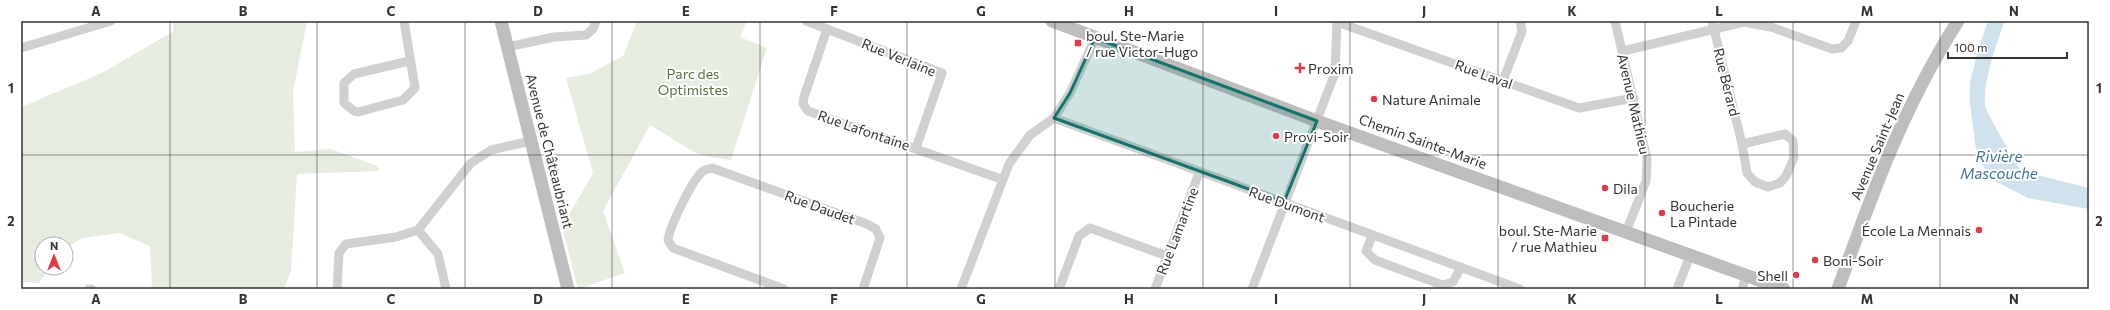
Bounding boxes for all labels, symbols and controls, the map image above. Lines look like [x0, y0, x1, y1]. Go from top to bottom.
text: A [91, 3, 101, 19]
text: B [239, 3, 248, 19]
text: C [387, 3, 396, 19]
text: D [533, 3, 543, 19]
text: E [682, 3, 690, 19]
text: F [830, 3, 838, 19]
text: G [976, 3, 986, 19]
text: H [1124, 3, 1134, 19]
text: I [1274, 3, 1278, 19]
text: J [1422, 3, 1426, 19]
text: K [1567, 3, 1577, 19]
text: L [1715, 3, 1723, 19]
text: M [1861, 3, 1873, 19]
text: N [2009, 3, 2019, 19]
place label: boul. Ste-Marie / rue Victor-Hugo [1086, 27, 1198, 60]
street label: Rue Verlaine [859, 34, 939, 80]
scale bar [1948, 34, 2067, 60]
marker: boul. Ste-Marie / rue Victor-Hugo [1073, 38, 1083, 48]
text: 100 m [1954, 40, 1988, 54]
street label: Rue Bérard [1710, 46, 1744, 118]
street label: Avenue Mathieu [1614, 52, 1654, 156]
street label: Rue Laval [1453, 56, 1515, 92]
place label: Proxim [1308, 60, 1353, 77]
marker: Proxim [1295, 63, 1305, 73]
park label: Parc des Optimistes [658, 65, 728, 98]
street label: Avenue de Châteaubriant [523, 72, 578, 230]
text: 1 [8, 80, 14, 96]
text: 1 [2096, 80, 2102, 96]
street label: Avenue Saint-Jean [1847, 90, 1907, 202]
place label: Nature Animale [1382, 91, 1481, 108]
marker: Nature Animale [1369, 94, 1379, 104]
street label: Rue Lafontaine [816, 106, 912, 154]
street label: Chemin Sainte-Marie [1357, 110, 1489, 172]
place label: Provi-Soir [1284, 128, 1349, 145]
marker: Provi-Soir [1271, 131, 1281, 141]
water label: Rivière Mascouche [1960, 147, 2038, 182]
place label: Dila [1613, 180, 1638, 197]
street label: Rue Dumont [1247, 182, 1328, 226]
marker: Dila [1600, 183, 1610, 193]
street label: Rue Lamartine [1153, 185, 1201, 277]
street label: Rue Daudet [782, 186, 858, 228]
place label: Boucherie La Pintade [1670, 197, 1737, 230]
marker: Boucherie La Pintade [1657, 208, 1667, 218]
text: 2 [7, 213, 15, 229]
text: 2 [2095, 213, 2103, 229]
place label: boul. Ste-Marie / rue Mathieu [1499, 222, 1597, 255]
place label: École La Mennais [1862, 222, 1971, 239]
marker: École La Mennais [1974, 225, 1984, 235]
marker: boul. Ste-Marie / rue Mathieu [1600, 233, 1610, 243]
north arrow [34, 236, 74, 276]
text: N [50, 239, 58, 252]
place label: Boni-Soir [1823, 252, 1884, 269]
marker: Boni-Soir [1810, 255, 1820, 265]
place label: Shell [1757, 267, 1788, 284]
marker: Shell [1791, 270, 1801, 280]
text: A [91, 291, 101, 307]
text: B [239, 291, 248, 307]
text: C [387, 291, 396, 307]
text: D [533, 291, 543, 307]
text: E [682, 291, 690, 307]
text: F [830, 291, 838, 307]
text: G [976, 291, 986, 307]
text: H [1124, 291, 1134, 307]
text: I [1274, 291, 1278, 307]
text: J [1422, 291, 1426, 307]
text: K [1567, 291, 1577, 307]
text: L [1715, 291, 1723, 307]
text: M [1861, 291, 1873, 307]
text: N [2009, 291, 2019, 307]

